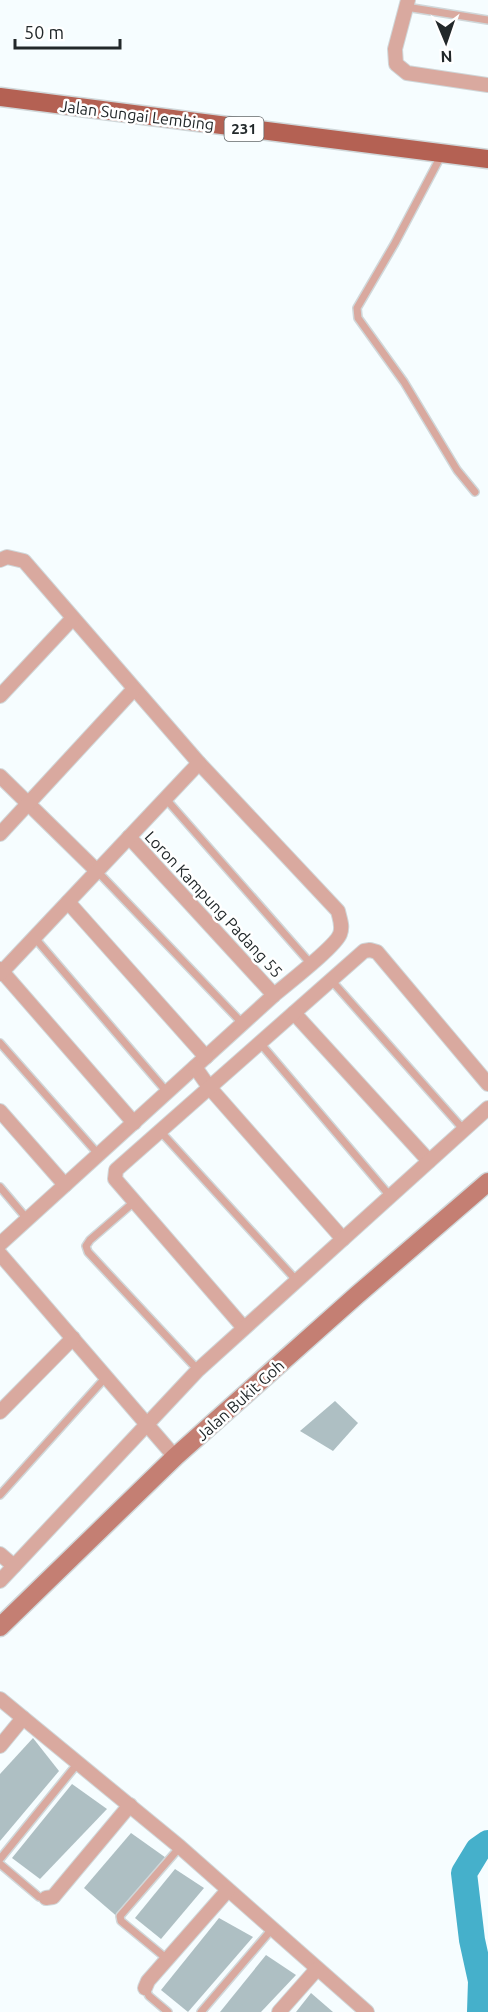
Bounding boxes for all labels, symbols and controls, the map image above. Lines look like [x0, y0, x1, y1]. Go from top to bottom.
scale bar [15, 12, 120, 50]
north arrow [416, 12, 476, 72]
text: 50 m [24, 22, 64, 42]
text: N [440, 48, 453, 66]
street label: Jalan Sungai Lembing [59, 97, 215, 133]
road number: 231 [224, 117, 264, 141]
street label: Loron Kampung Padang 55 [142, 827, 286, 981]
street label: Jalan Bukit Goh [192, 1356, 288, 1444]

